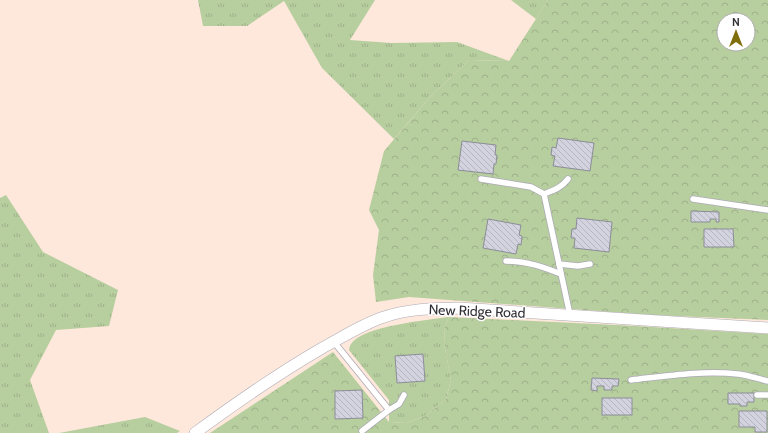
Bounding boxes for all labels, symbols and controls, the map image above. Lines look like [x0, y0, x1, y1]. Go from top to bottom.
north arrow [716, 12, 756, 52]
text: N [732, 15, 740, 29]
street label: New Ridge Road [428, 300, 526, 322]

